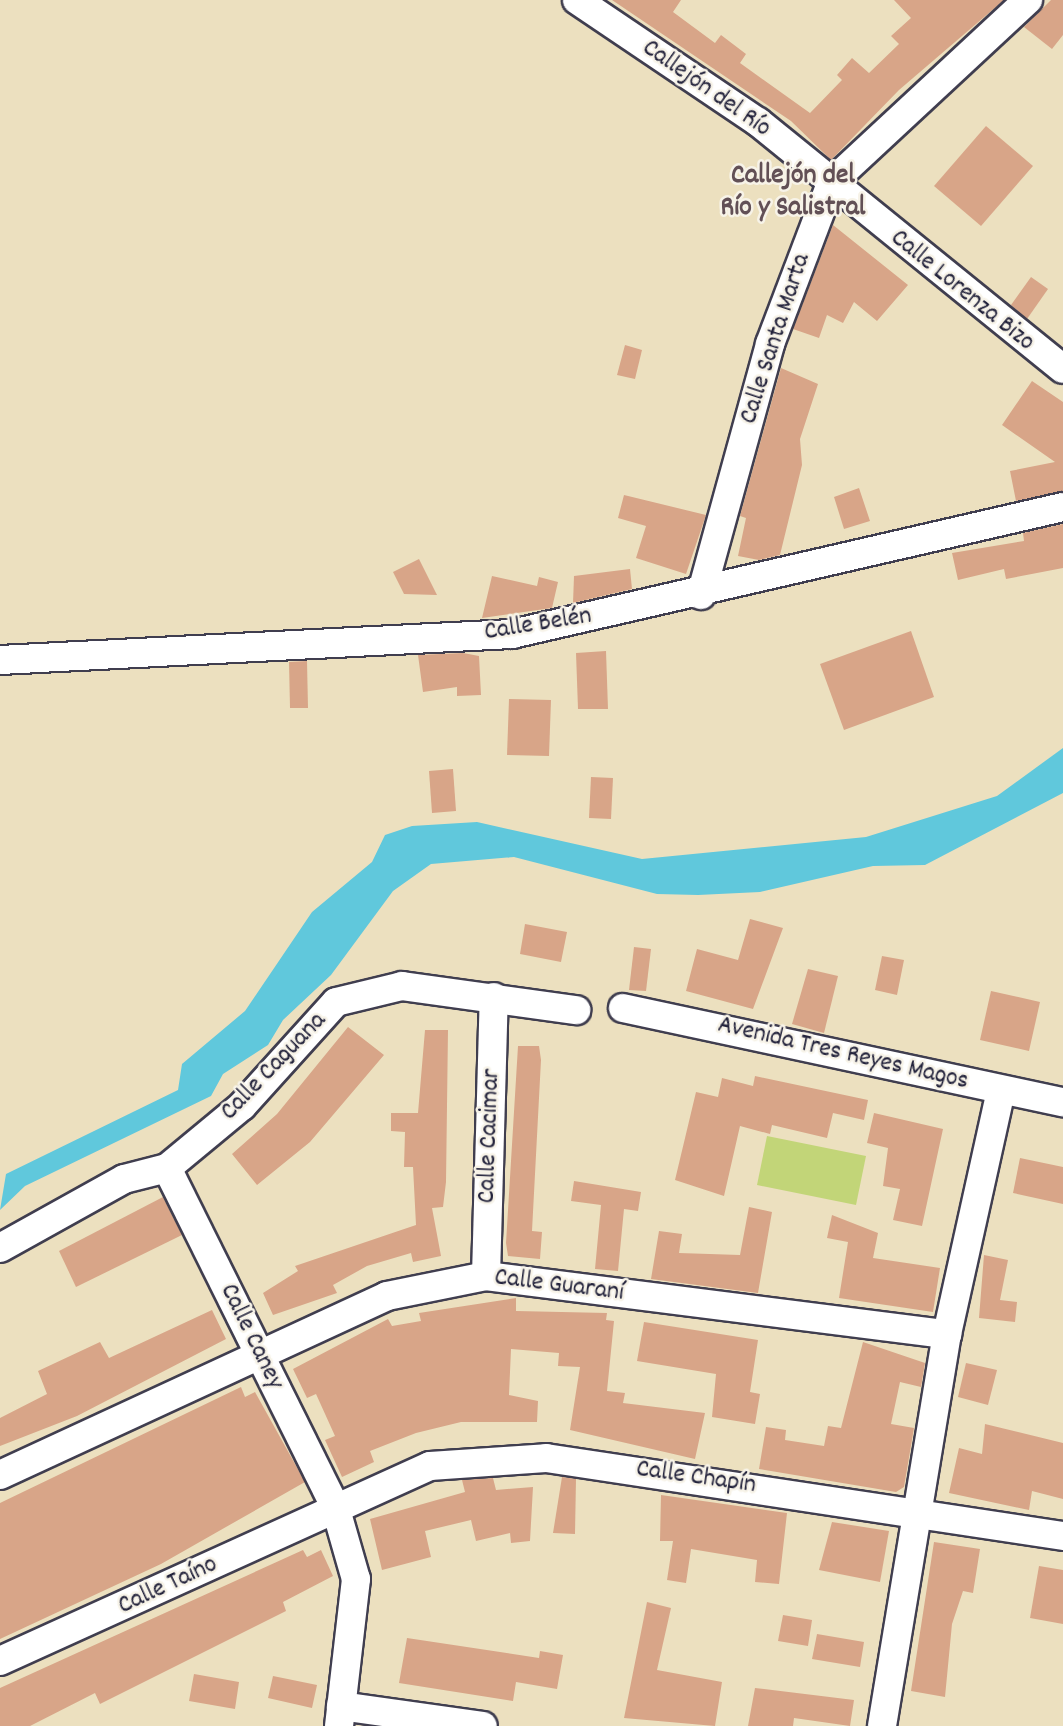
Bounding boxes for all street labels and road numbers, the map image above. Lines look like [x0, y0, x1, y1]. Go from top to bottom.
street label: Callejón del Río [636, 33, 776, 145]
street label: Calle Lorenza Bizo [884, 223, 1040, 359]
street label: Calle Santa Marta [734, 250, 818, 428]
street label: Calle Belén [482, 601, 594, 649]
street label: Calle Caguana [215, 1006, 333, 1128]
street label: Avenida Tres Reyes Magos [715, 1010, 971, 1098]
street label: Calle Cacimar [472, 1068, 508, 1204]
street label: Calle Guaraní [493, 1263, 625, 1309]
street label: Calle Caney [212, 1279, 290, 1395]
street label: Calle Chapín [634, 1454, 758, 1502]
street label: Calle Taíno [113, 1550, 223, 1622]

